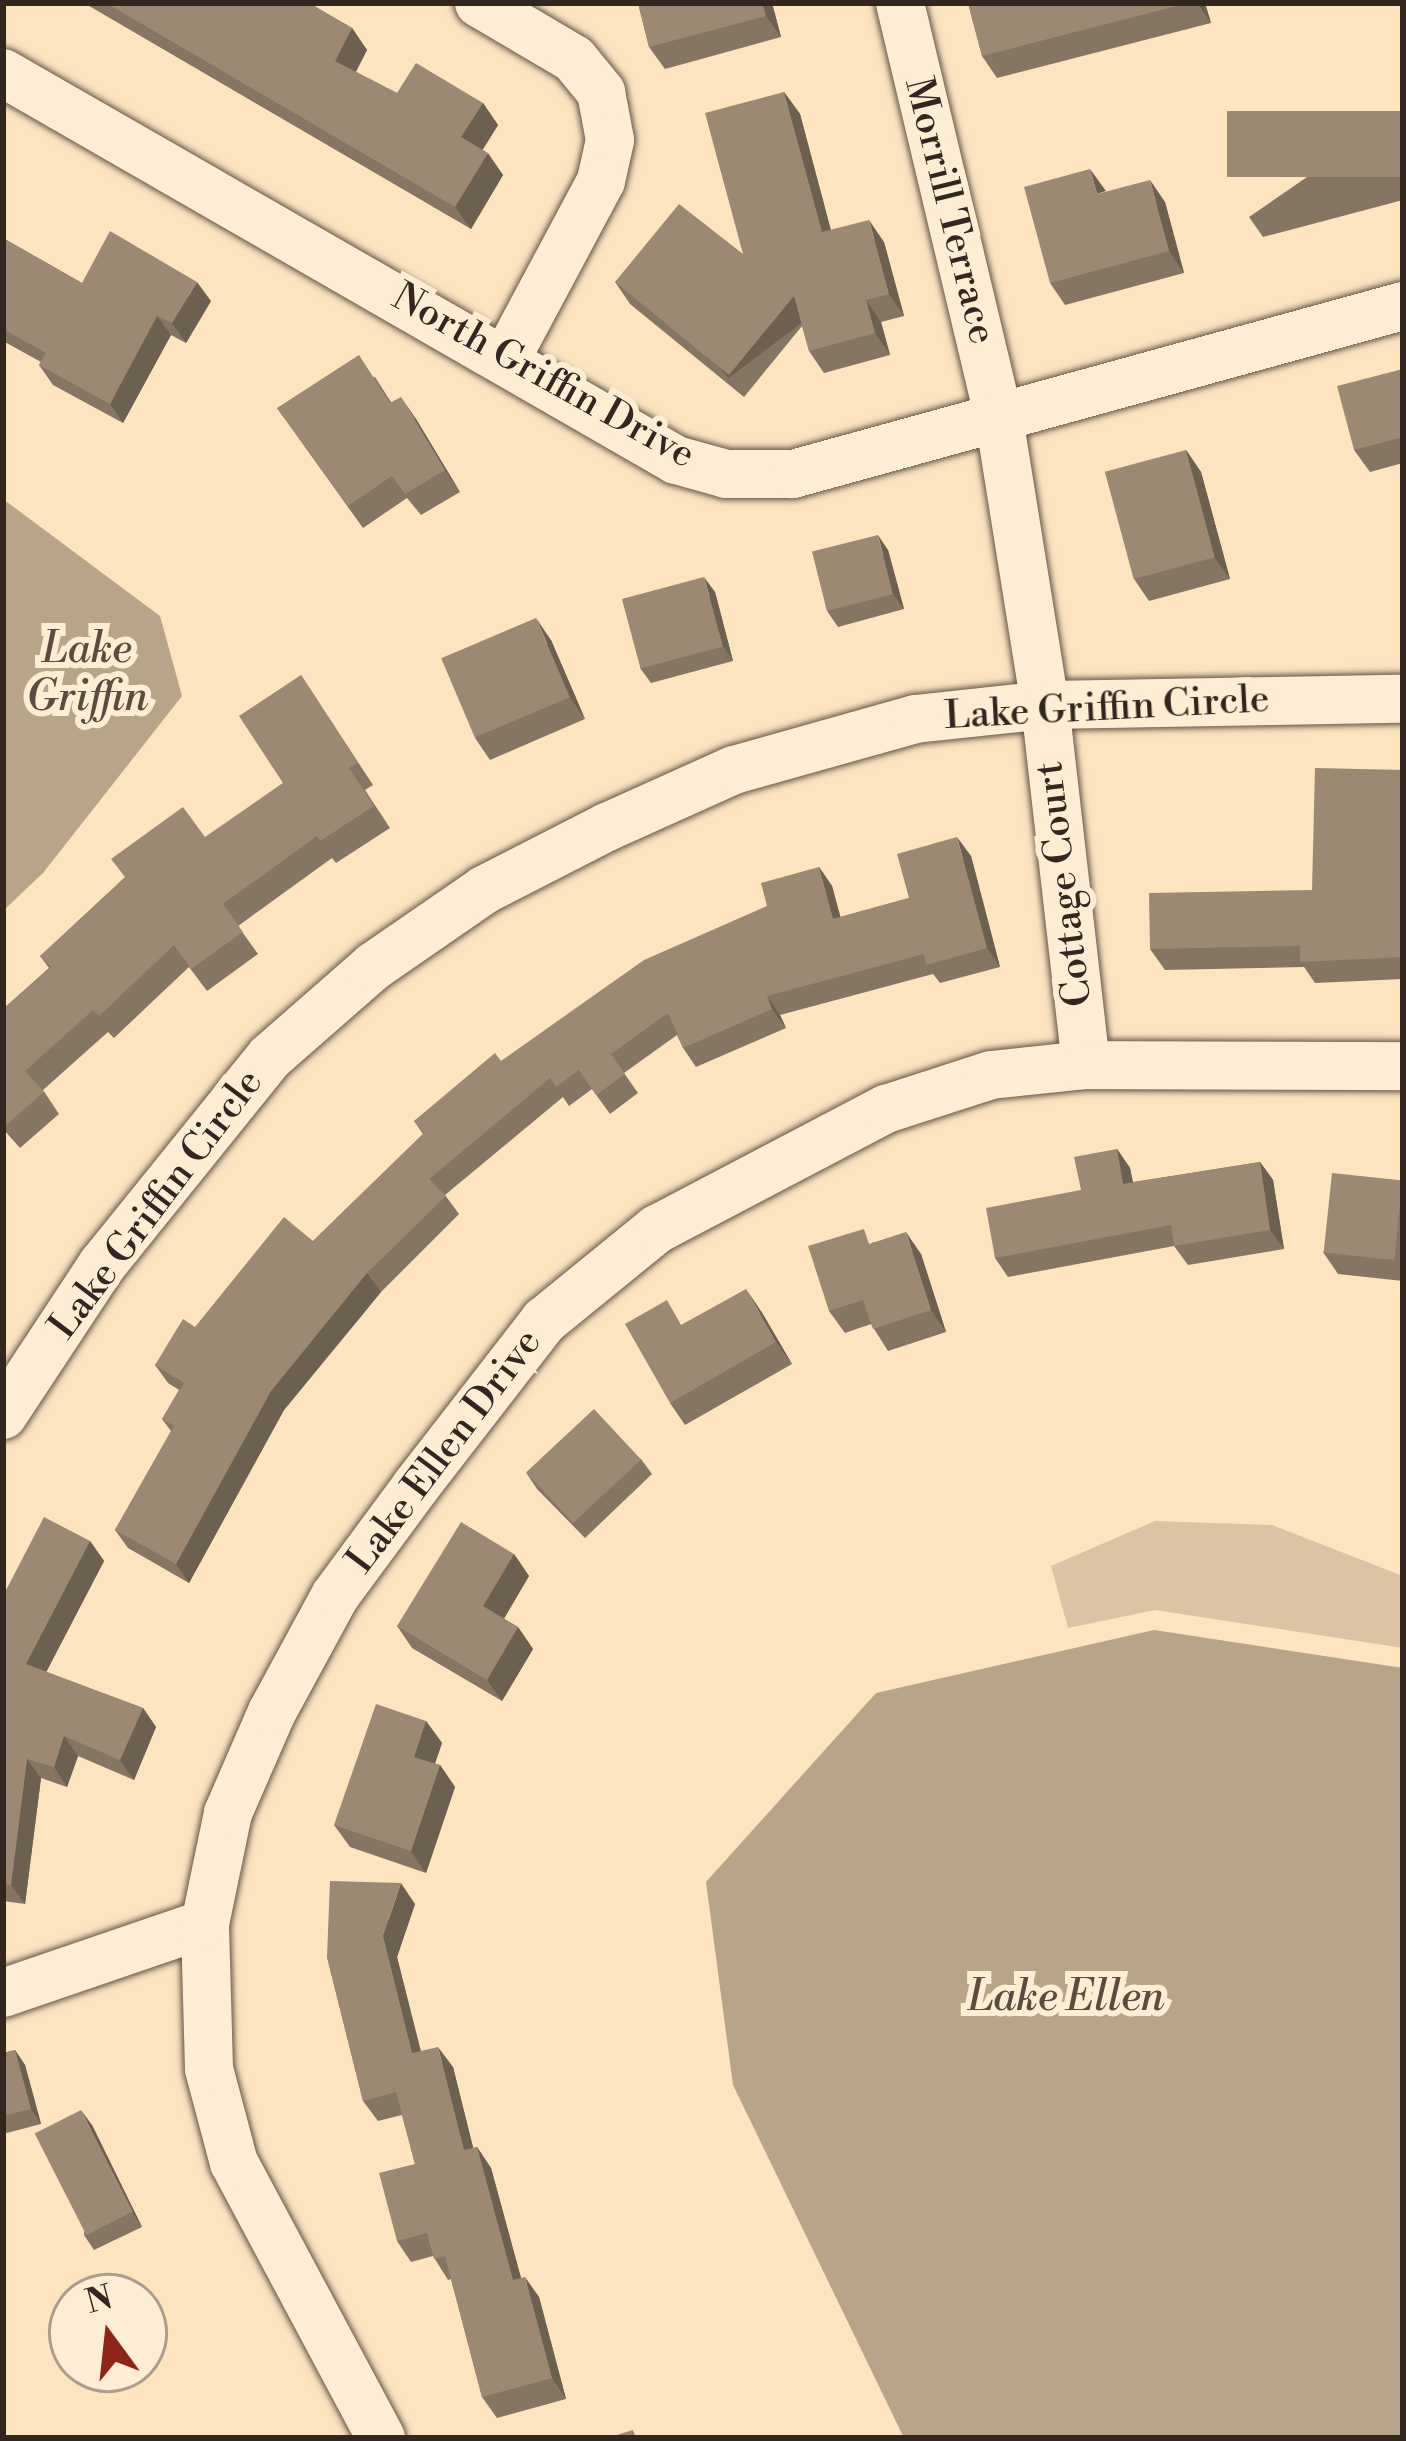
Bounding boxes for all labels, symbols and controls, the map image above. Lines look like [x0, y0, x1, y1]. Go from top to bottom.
street label: Morrill Terrace [893, 73, 1005, 349]
street label: North Griffin Drive [384, 274, 702, 480]
water label: Lake Griffin [26, 625, 148, 724]
street label: Lake Griffin Circle [943, 677, 1271, 741]
street label: Cottage Court [1027, 759, 1103, 1009]
street label: Lake Griffin Circle [40, 1061, 274, 1349]
street label: Lake Ellen Drive [338, 1321, 552, 1583]
water label: Lake Ellen [968, 1973, 1164, 2023]
north arrow [48, 2273, 168, 2393]
text: N [81, 2277, 117, 2324]

